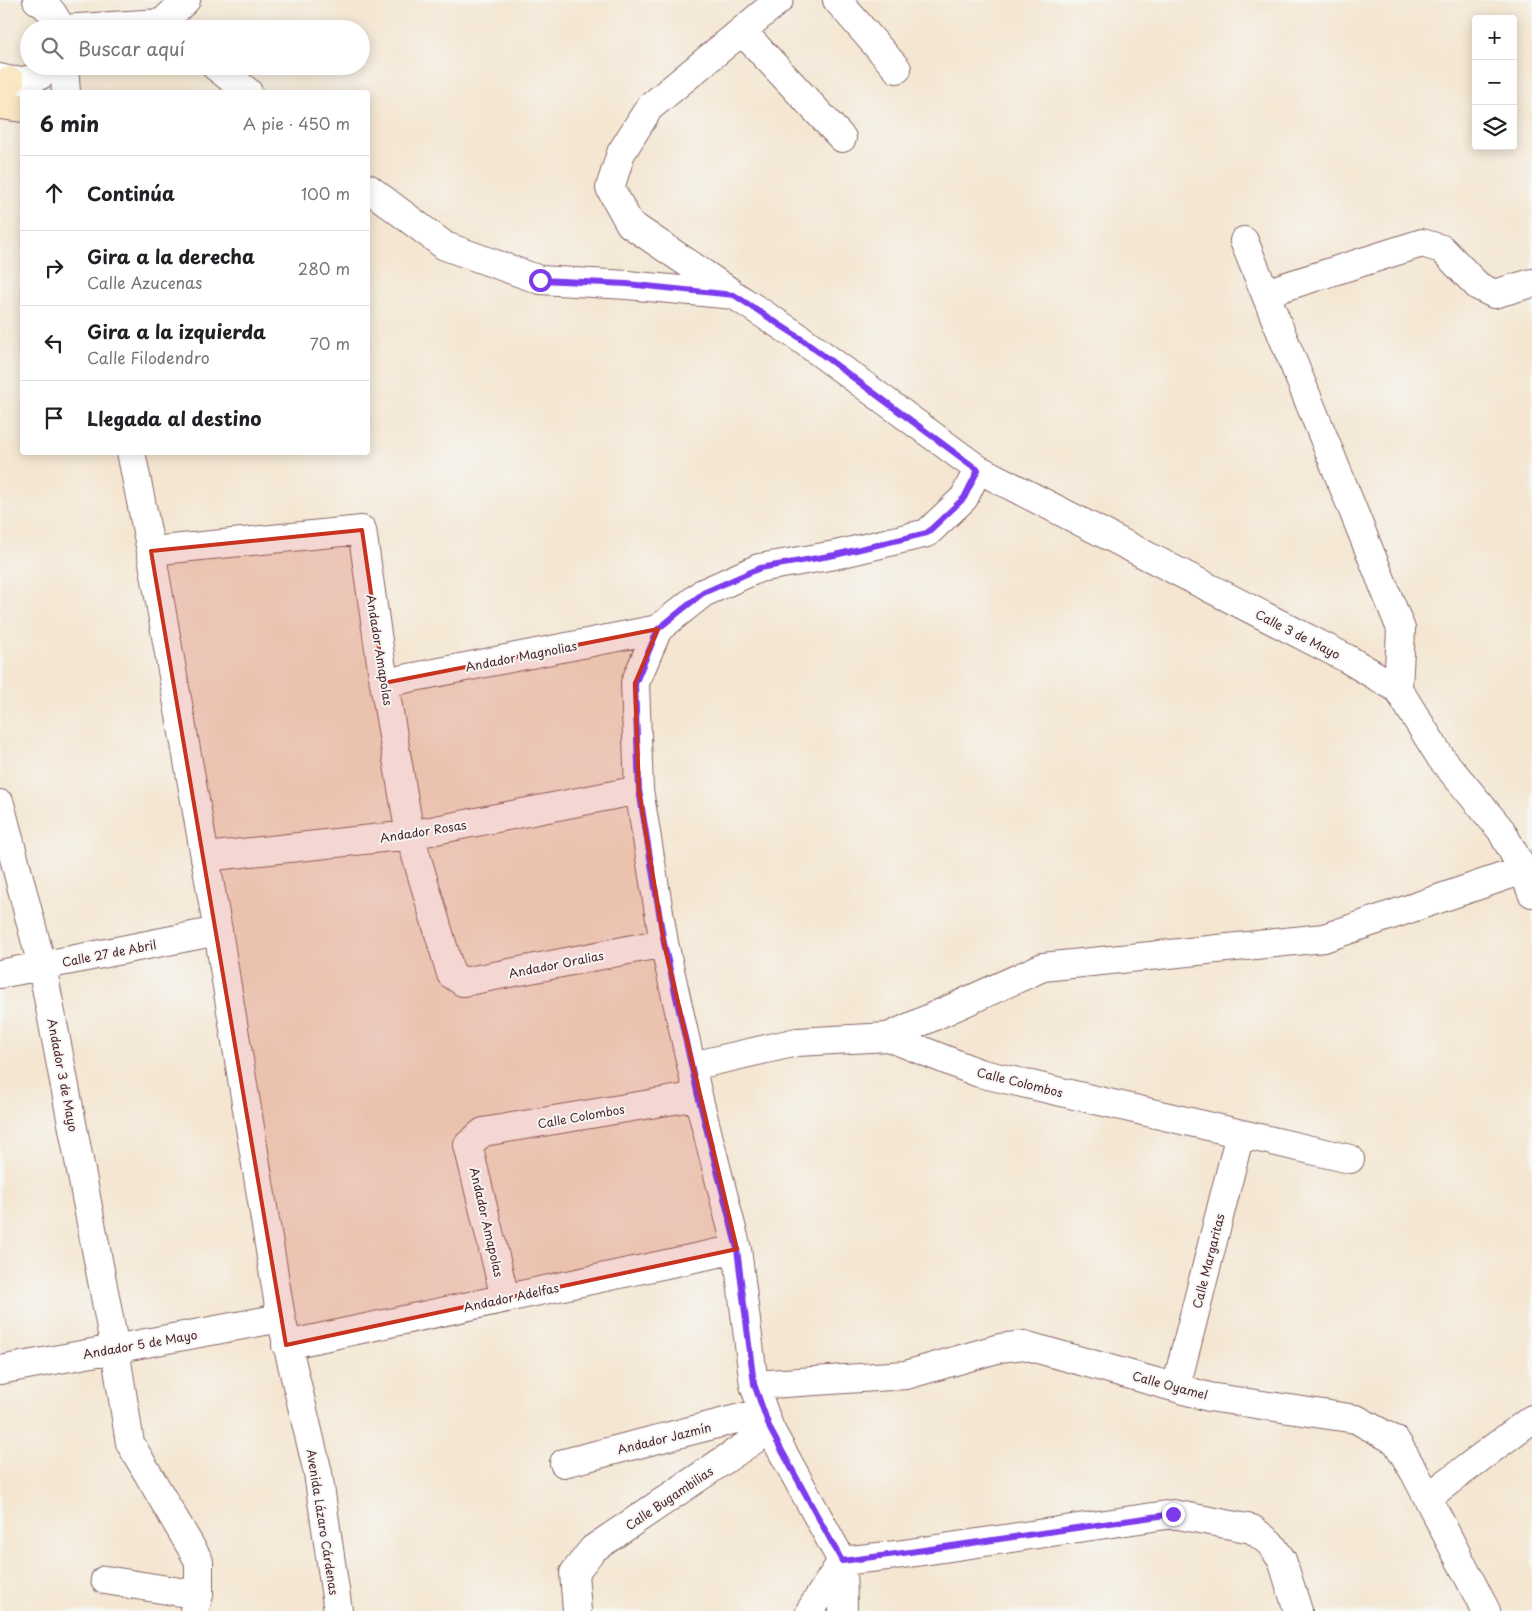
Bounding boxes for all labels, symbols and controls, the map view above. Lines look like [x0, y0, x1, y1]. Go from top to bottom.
map controls [1472, 15, 1517, 150]
button: + [1472, 15, 1517, 60]
search box [20, 20, 370, 75]
icon: search [38, 34, 66, 62]
text: Buscar aquí [78, 34, 185, 62]
button: − [1472, 60, 1517, 105]
button: layers [1472, 105, 1517, 150]
text: 6 min [40, 107, 99, 139]
text: A pie · 450 m [243, 111, 350, 135]
icon: ahead [40, 179, 68, 207]
text: Continúa [87, 179, 175, 207]
text: 100 m [301, 181, 350, 205]
text: Gira a la derecha [87, 242, 255, 270]
icon: right [40, 254, 68, 282]
text: 280 m [298, 256, 350, 280]
route start [529, 269, 552, 292]
text: Calle Azucenas [87, 270, 202, 294]
text: Gira a la izquierda [87, 317, 266, 345]
icon: left [40, 329, 68, 357]
text: 70 m [310, 331, 350, 355]
text: Calle Filodendro [87, 345, 210, 369]
icon: arrive [40, 404, 68, 432]
text: Llegada al destino [87, 404, 261, 432]
street label: Andador Amapolas [362, 593, 398, 707]
street label: Calle 3 de Mayo [1252, 605, 1344, 663]
street label: Andador Magnolias [464, 636, 579, 676]
street label: Andador Rosas [378, 815, 468, 847]
street label: Calle 27 de Abril [60, 935, 158, 971]
street label: Andador Oralias [507, 946, 606, 982]
street label: Andador 3 de Mayo [43, 1017, 83, 1133]
street label: Calle Colombos [975, 1063, 1065, 1102]
street label: Calle Colombos [536, 1099, 626, 1133]
street label: Andador Amapolas [466, 1165, 509, 1279]
street label: Calle Margaritas [1188, 1211, 1229, 1310]
street label: Andador Adelfas [462, 1278, 561, 1316]
street label: Andador 5 de Mayo [81, 1325, 199, 1363]
street label: Calle Oyamel [1130, 1366, 1210, 1404]
street label: Andador Jazmín [615, 1418, 713, 1458]
street label: Avenida Lázaro Cárdenas [303, 1448, 344, 1597]
street label: Calle Bugambilias [622, 1462, 717, 1534]
route end [1162, 1503, 1185, 1526]

